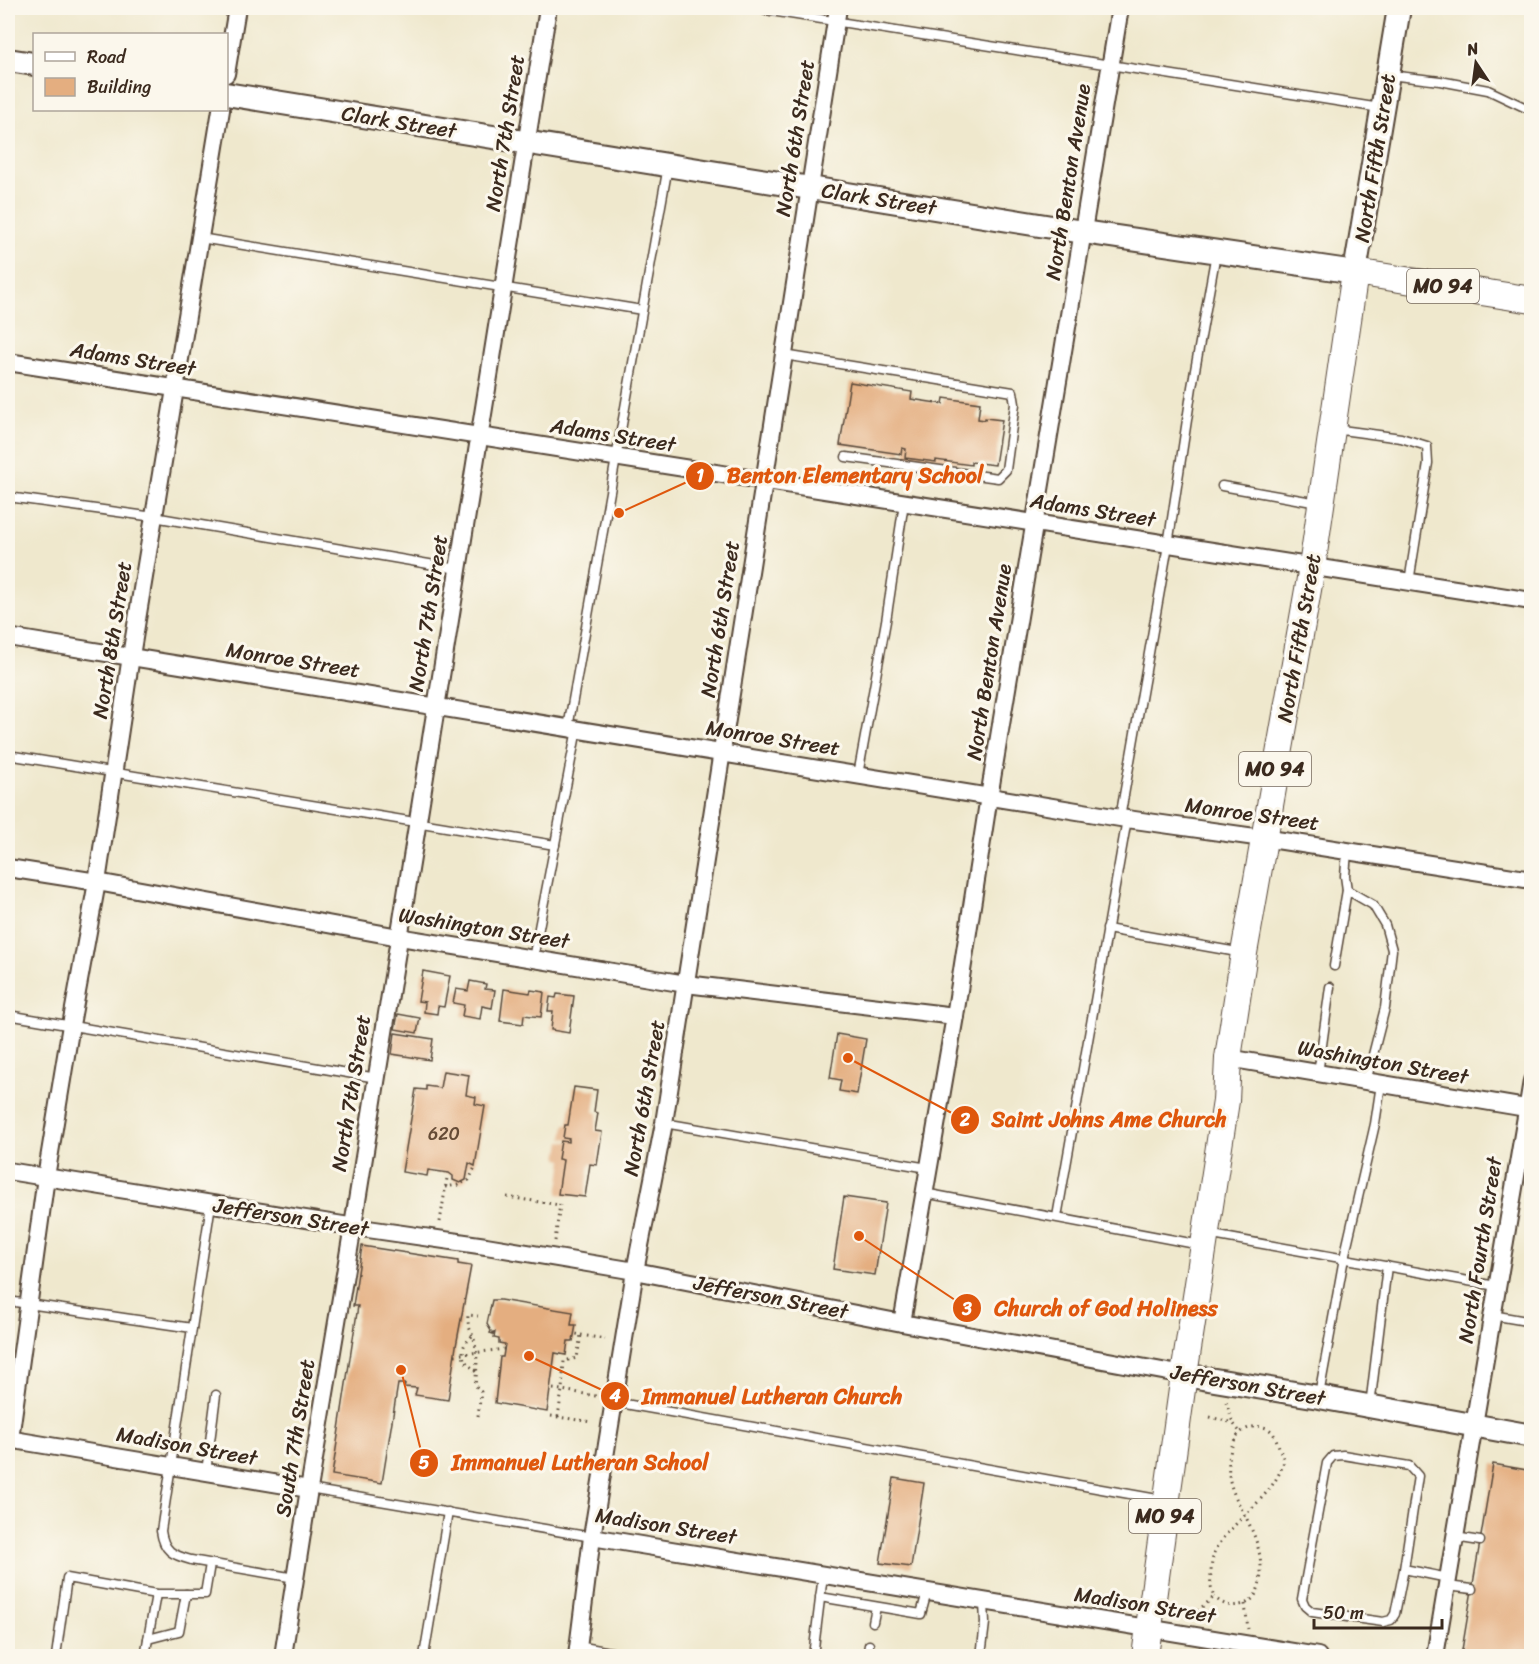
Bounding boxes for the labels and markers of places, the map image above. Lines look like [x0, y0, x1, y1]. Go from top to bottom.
callout: Benton Elementary School [685, 456, 996, 496]
callout: Saint Johns Ame Church [950, 1100, 1238, 1140]
callout: Church of God Holiness [952, 1288, 1230, 1328]
callout: Immanuel Lutheran Church [600, 1376, 915, 1416]
callout: Immanuel Lutheran School [409, 1443, 720, 1483]

